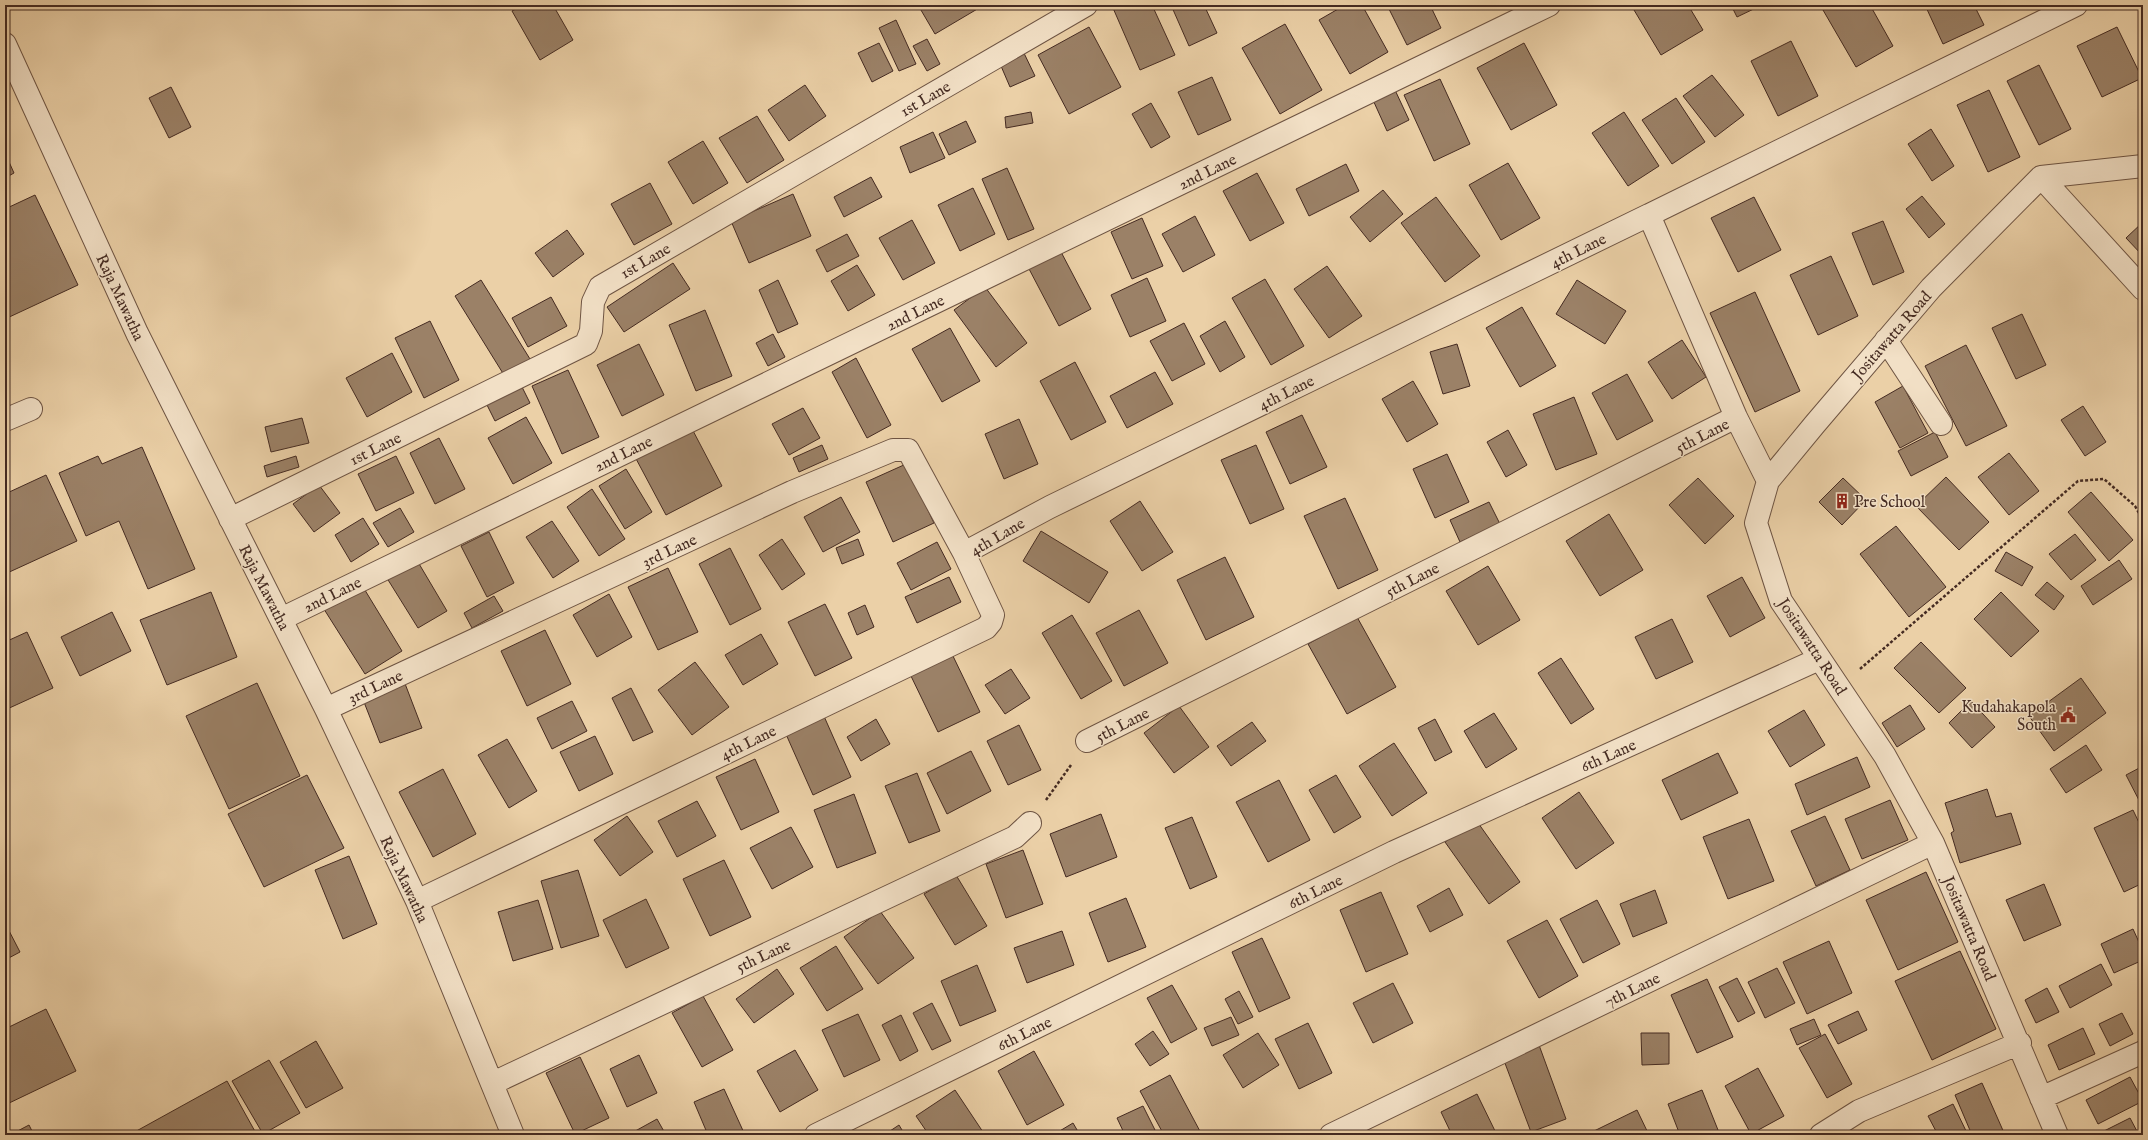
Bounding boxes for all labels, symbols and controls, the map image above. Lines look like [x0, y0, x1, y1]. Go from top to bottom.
street label: 1st Lane [897, 77, 955, 122]
street label: 2nd Lane [1176, 150, 1240, 195]
street label: 4th Lane [1548, 230, 1610, 274]
street label: 1st Lane [617, 239, 675, 284]
street label: Raja Mawatha [90, 251, 148, 344]
street label: Jositawatta Road [1847, 287, 1937, 387]
street label: 2nd Lane [884, 291, 948, 336]
street label: 4th Lane [1256, 372, 1318, 416]
street label: 5th Lane [1673, 415, 1733, 459]
street label: 1st Lane [347, 429, 405, 471]
street label: 2nd Lane [592, 432, 656, 477]
building icon: Pre School [1833, 492, 1851, 510]
place label: Pre School [1854, 493, 1926, 513]
street label: 4th Lane [967, 514, 1029, 561]
street label: 3rd Lane [639, 530, 700, 573]
street label: Raja Mawatha [233, 542, 293, 634]
street label: 5th Lane [1383, 559, 1443, 603]
street label: 2nd Lane [301, 573, 365, 618]
street label: Jositawatta Road [1771, 593, 1850, 700]
street label: 3rd Lane [345, 666, 406, 709]
place label: Kudahakapola South [1961, 698, 2056, 736]
street label: 5th Lane [1093, 704, 1153, 748]
public building icon: Kudahakapola South [2059, 706, 2077, 724]
street label: 4th Lane [718, 722, 780, 766]
street label: 6th Lane [1578, 736, 1640, 778]
street label: Raja Mawatha [374, 833, 432, 926]
street label: 6th Lane [1285, 871, 1347, 915]
street label: Jositawatta Road [1936, 872, 1999, 985]
street label: 5th Lane [734, 936, 794, 978]
street label: 7th Lane [1602, 969, 1664, 1013]
street label: 6th Lane [994, 1013, 1056, 1057]

